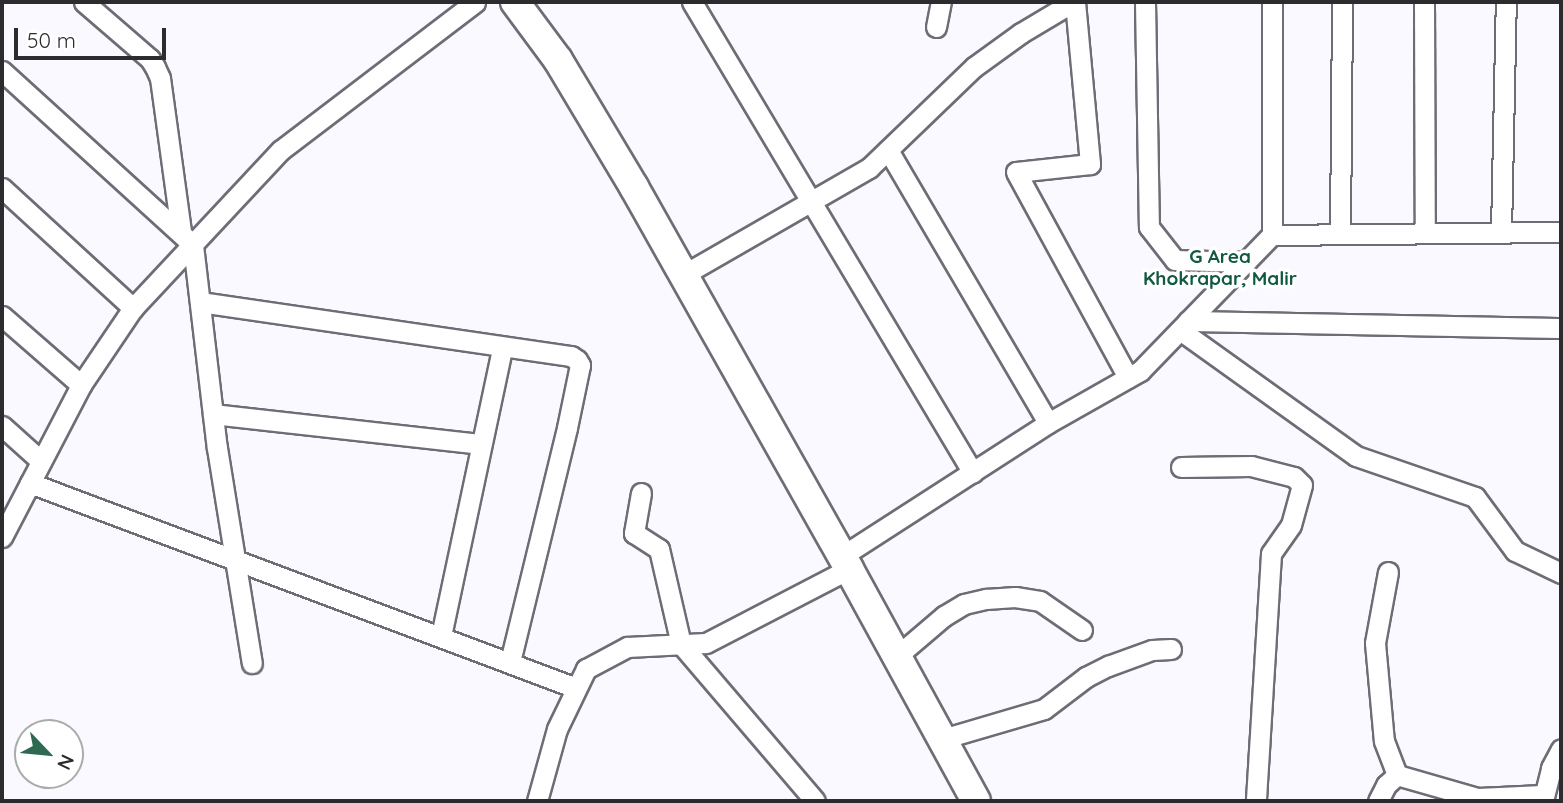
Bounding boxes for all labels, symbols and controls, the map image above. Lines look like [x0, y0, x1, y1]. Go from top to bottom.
scale bar [18, 14, 170, 58]
text: 50 m [27, 27, 76, 53]
district label: G Area Khokrapar, Malir [1143, 246, 1297, 290]
north arrow [14, 719, 84, 789]
text: N [52, 751, 80, 774]

